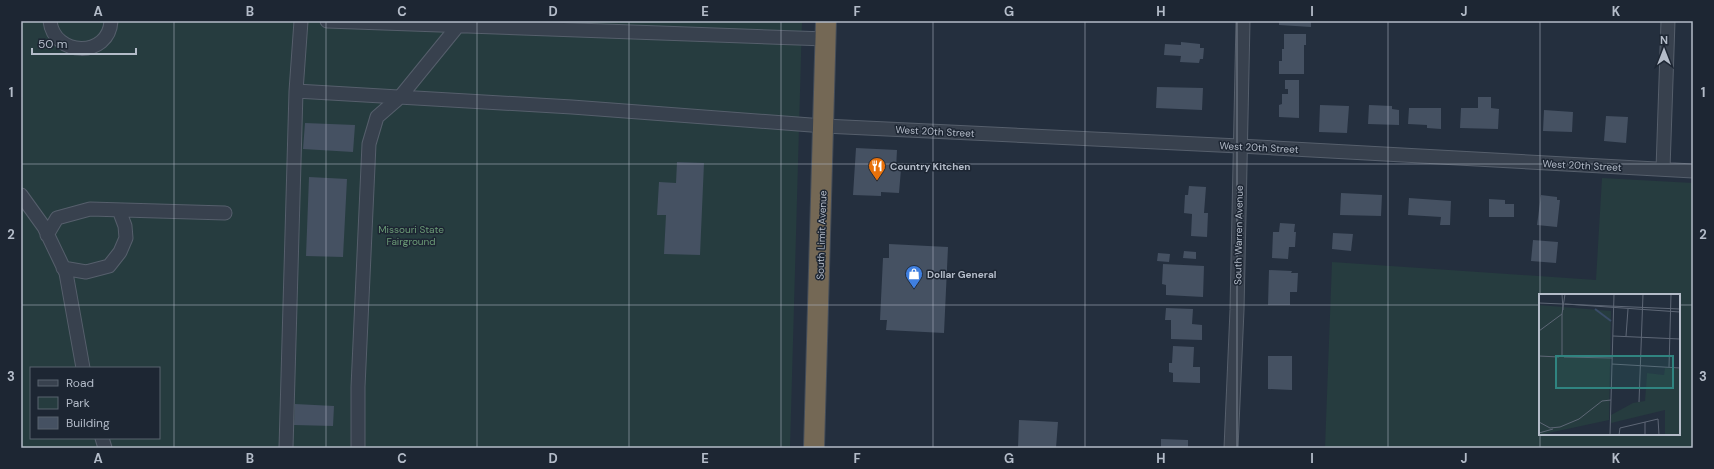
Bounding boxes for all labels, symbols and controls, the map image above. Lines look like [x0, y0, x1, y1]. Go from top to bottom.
text: A [93, 3, 103, 20]
text: B [246, 3, 254, 20]
text: C [397, 3, 407, 20]
text: D [548, 3, 558, 20]
text: E [701, 3, 709, 20]
text: F [853, 3, 861, 20]
text: G [1004, 3, 1014, 20]
text: H [1156, 3, 1166, 20]
text: I [1310, 3, 1314, 20]
text: J [1460, 3, 1468, 20]
text: K [1612, 3, 1621, 20]
scale bar [32, 30, 136, 56]
north arrow [1644, 30, 1684, 70]
text: N [1660, 33, 1668, 47]
text: 50 m [38, 36, 67, 52]
text: 1 [9, 84, 13, 101]
text: 1 [1701, 84, 1705, 101]
street label: West 20th Street [895, 123, 975, 140]
street label: West 20th Street [1219, 139, 1299, 156]
restaurant icon: Country Kitchen [867, 156, 887, 181]
street label: West 20th Street [1542, 157, 1622, 174]
place label: Country Kitchen [890, 160, 971, 173]
street label: South Warren Avenue [1231, 185, 1246, 285]
street label: South Limit Avenue [813, 190, 830, 280]
park label: Missouri State Fairground [378, 223, 444, 248]
text: 2 [7, 226, 15, 243]
text: 2 [1699, 226, 1707, 243]
shop icon: Dollar General [904, 264, 924, 289]
place label: Dollar General [927, 268, 997, 281]
inset map [1539, 294, 1680, 435]
legend [30, 367, 160, 439]
text: 3 [7, 368, 15, 385]
text: 3 [1699, 368, 1707, 385]
text: Road [66, 375, 94, 391]
text: Park [66, 395, 90, 411]
text: Building [66, 415, 110, 431]
text: A [93, 450, 103, 467]
text: B [246, 450, 254, 467]
text: C [397, 450, 407, 467]
text: D [548, 450, 558, 467]
text: E [701, 450, 709, 467]
text: F [853, 450, 861, 467]
text: G [1004, 450, 1014, 467]
text: H [1156, 450, 1166, 467]
text: I [1310, 450, 1314, 467]
text: J [1460, 450, 1468, 467]
text: K [1612, 450, 1621, 467]

